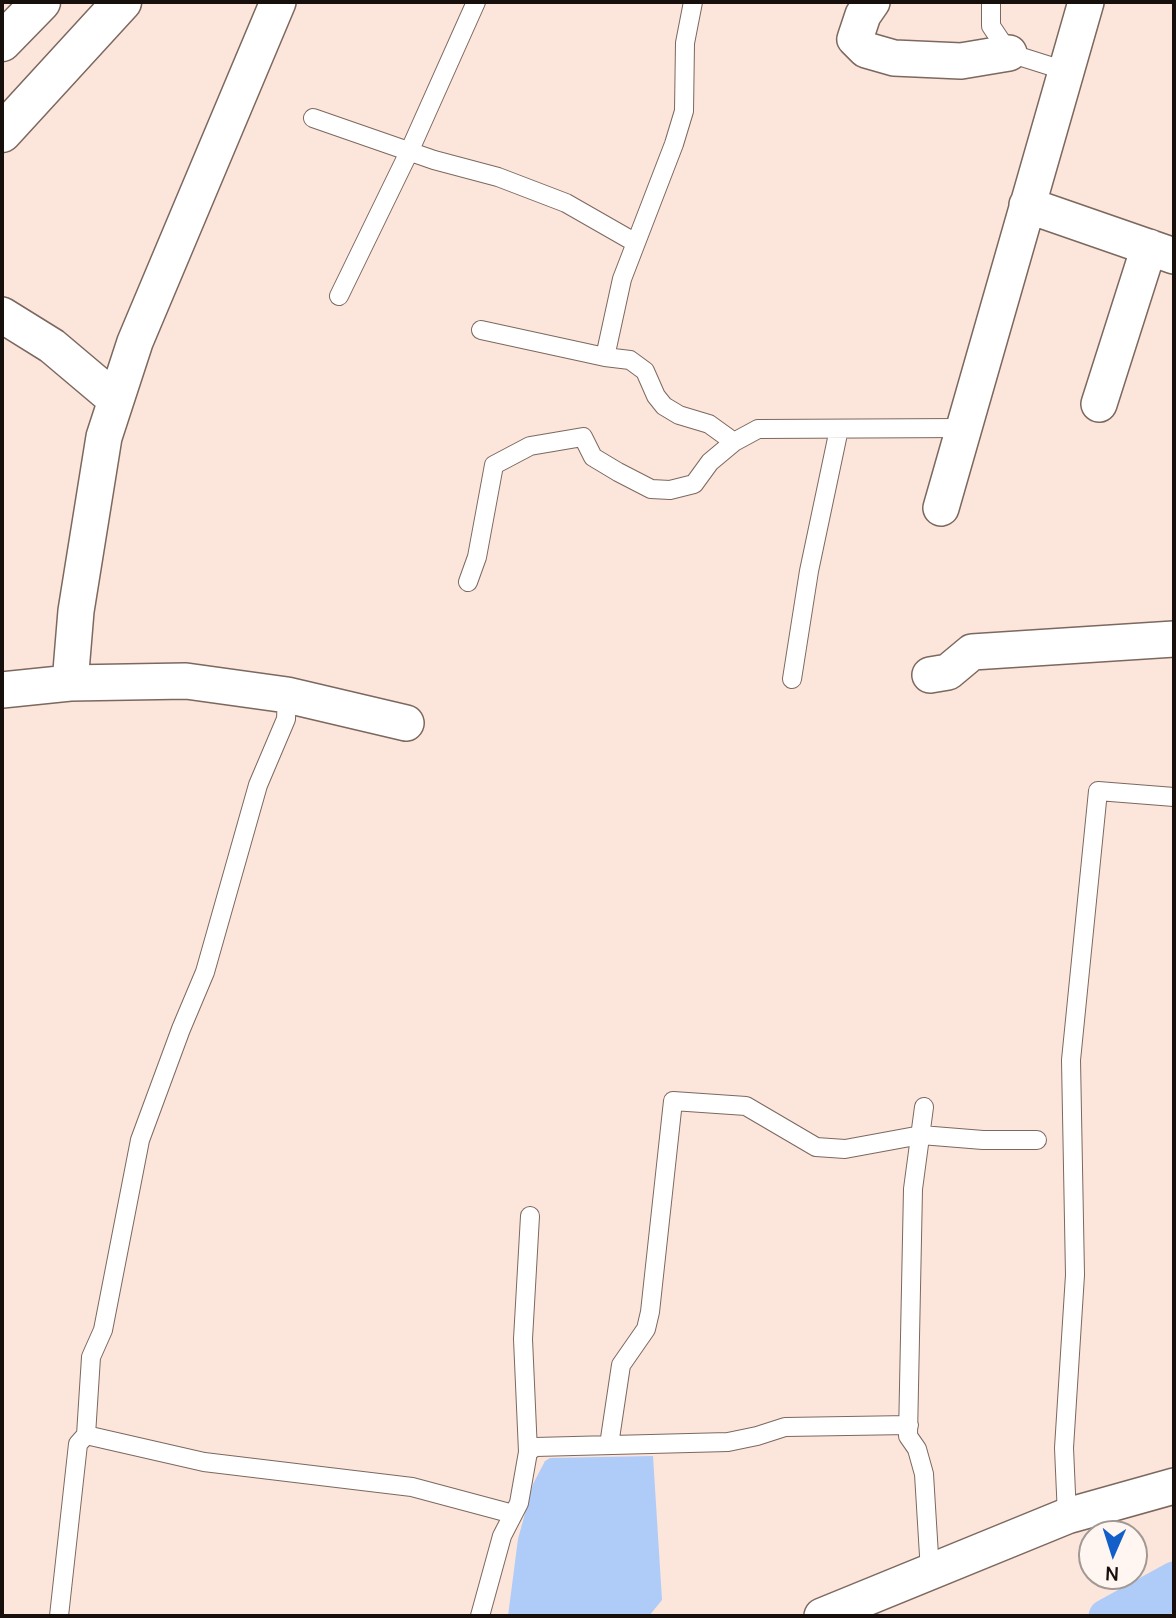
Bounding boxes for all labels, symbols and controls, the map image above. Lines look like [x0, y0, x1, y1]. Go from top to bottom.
north arrow [1078, 1520, 1148, 1590]
text: N [1105, 1561, 1120, 1587]

